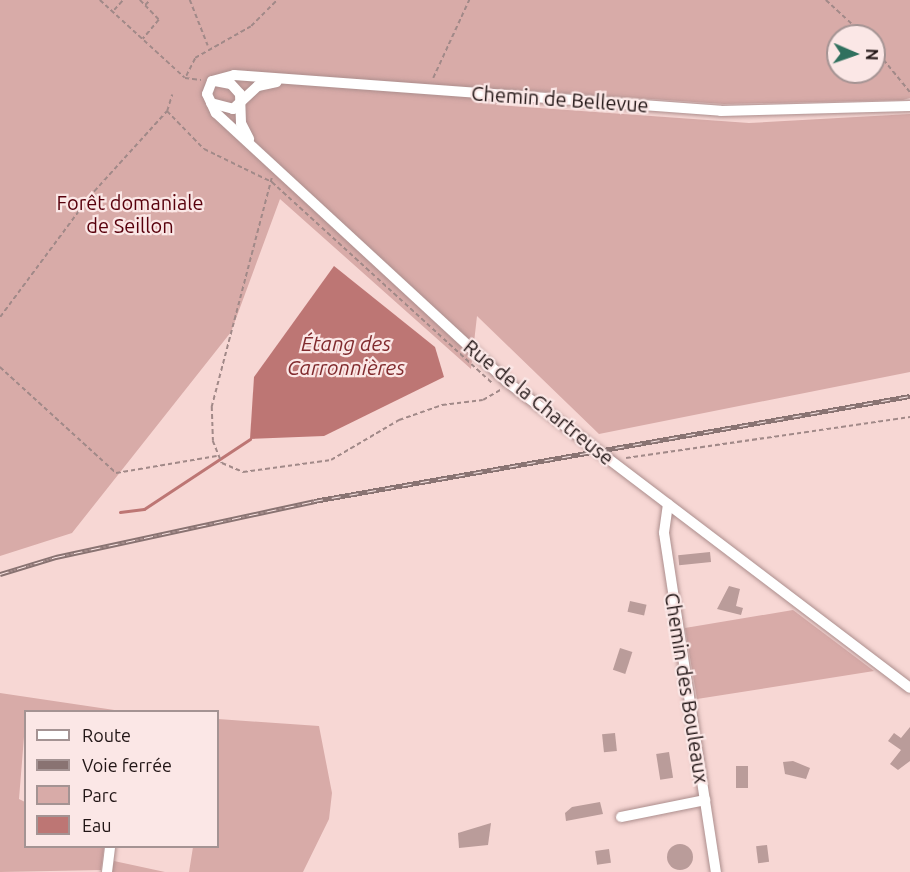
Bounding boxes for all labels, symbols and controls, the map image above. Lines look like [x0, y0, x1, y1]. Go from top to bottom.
north arrow [826, 24, 886, 84]
text: N [863, 48, 881, 61]
street label: Chemin de Bellevue [471, 81, 649, 117]
park label: Forêt domaniale de Seillon [56, 190, 204, 237]
water label: Étang des Carronnières [287, 330, 405, 380]
street label: Rue de la Chartreuse [459, 334, 619, 470]
street label: Chemin des Bouleaux [660, 591, 714, 785]
legend [24, 710, 219, 848]
text: Route [82, 725, 131, 745]
text: Voie ferrée [82, 755, 172, 775]
text: Parc [82, 785, 117, 805]
text: Eau [82, 815, 112, 835]

